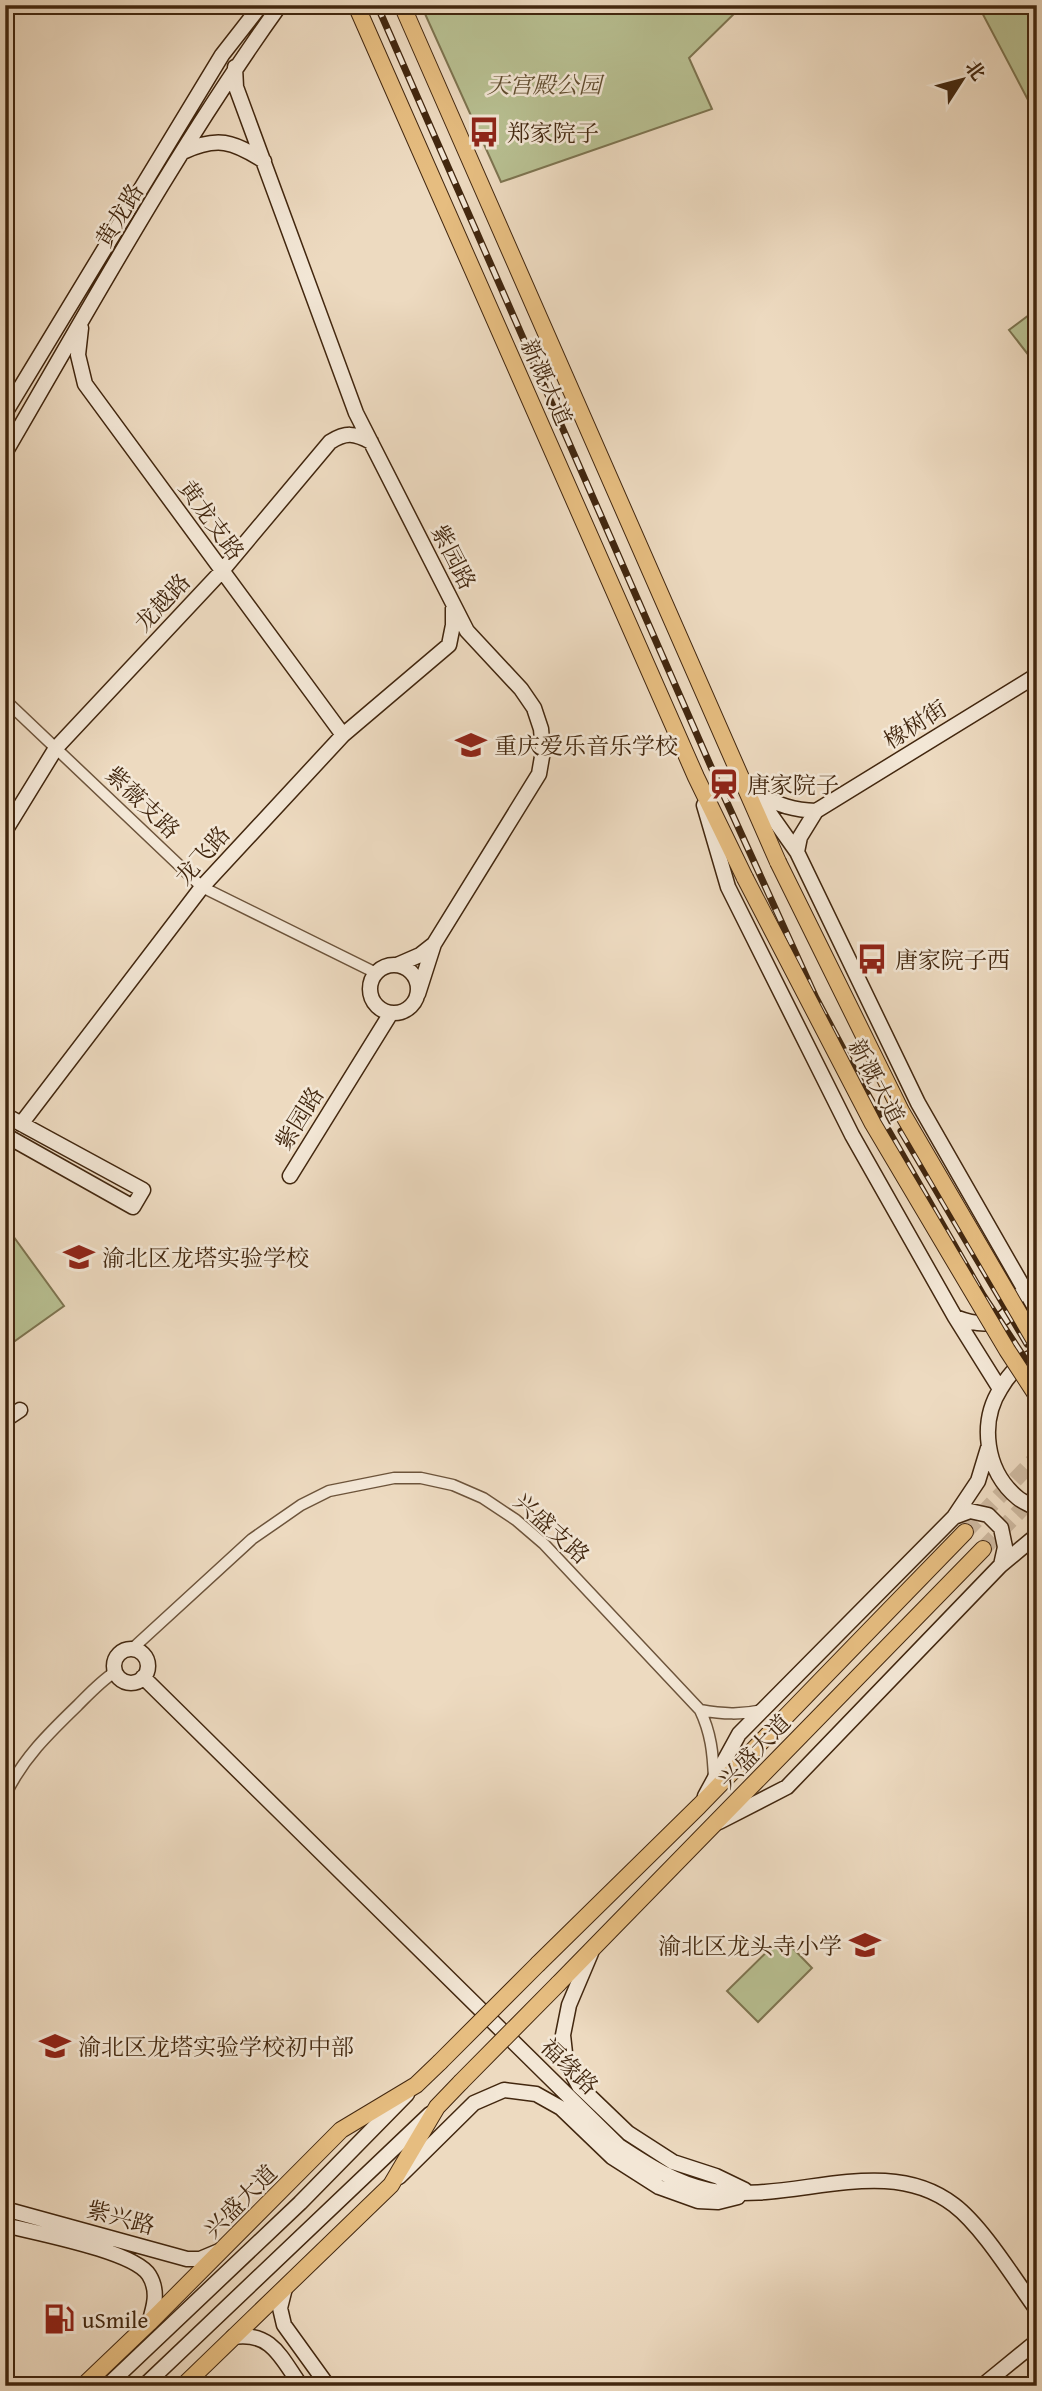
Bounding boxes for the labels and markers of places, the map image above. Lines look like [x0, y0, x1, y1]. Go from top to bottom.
bus stop icon: 郑家院子 [467, 115, 501, 149]
place label: 郑家院子 [507, 116, 599, 149]
school or university icon: 重庆爱乐音乐学校 [454, 728, 488, 762]
place label: 重庆爱乐音乐学校 [494, 729, 678, 762]
station icon: 唐家院子 [707, 767, 741, 801]
place label: 唐家院子 [747, 768, 839, 801]
bus stop icon: 唐家院子西 [855, 942, 889, 976]
place label: 唐家院子西 [895, 943, 1010, 976]
school or university icon: 渝北区龙塔实验学校 [62, 1240, 96, 1274]
place label: 渝北区龙塔实验学校 [102, 1241, 309, 1274]
school or university icon: 渝北区龙头寺小学 [848, 1928, 882, 1962]
place label: 渝北区龙头寺小学 [658, 1929, 842, 1962]
school or university icon: 渝北区龙塔实验学校初中部 [38, 2029, 72, 2063]
place label: 渝北区龙塔实验学校初中部 [78, 2030, 354, 2063]
fuel station icon: uSmile [42, 2302, 76, 2336]
place label: uSmile [82, 2303, 148, 2336]

